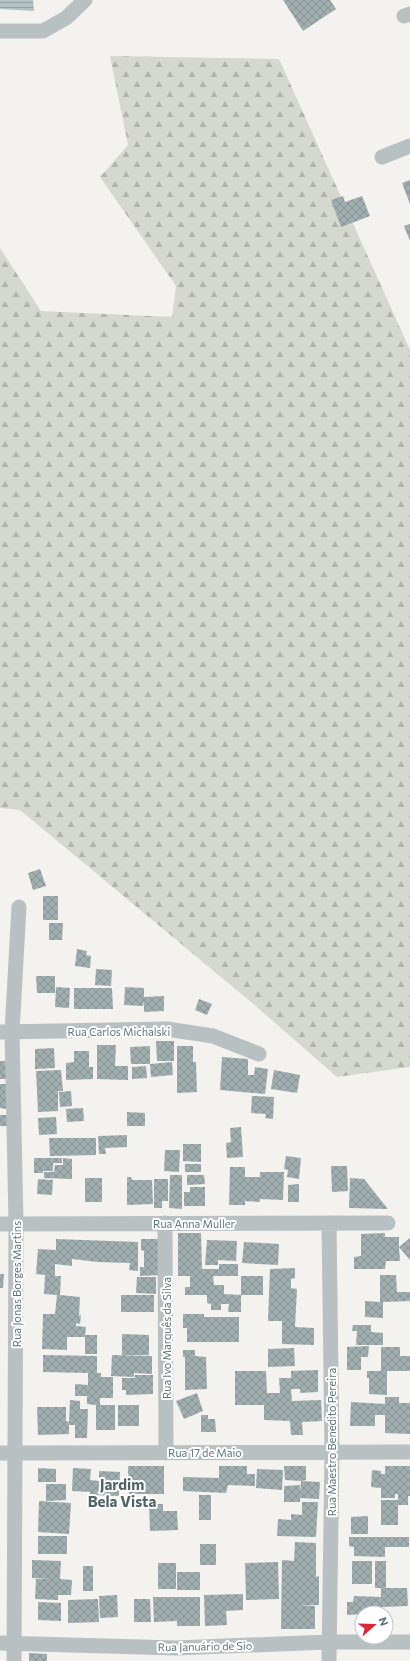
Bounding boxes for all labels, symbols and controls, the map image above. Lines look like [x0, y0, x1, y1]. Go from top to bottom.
street label: Rua Carlos Michalski [68, 1025, 171, 1038]
street label: Rua Anna Muller [153, 1217, 235, 1230]
street label: Rua Jonas Borges Martins [10, 1221, 24, 1347]
street label: Rua Ivo Marquês da Silva [160, 1277, 173, 1399]
street label: Rua Maestro Benedito Pereira [325, 1368, 338, 1516]
street label: Rua 17 de Maio [168, 1446, 242, 1459]
district label: Jardim Bela Vista [88, 1475, 156, 1510]
north arrow [354, 1605, 394, 1645]
text: N [376, 1615, 391, 1628]
street label: Rua Januário de Sio [158, 1639, 253, 1654]

